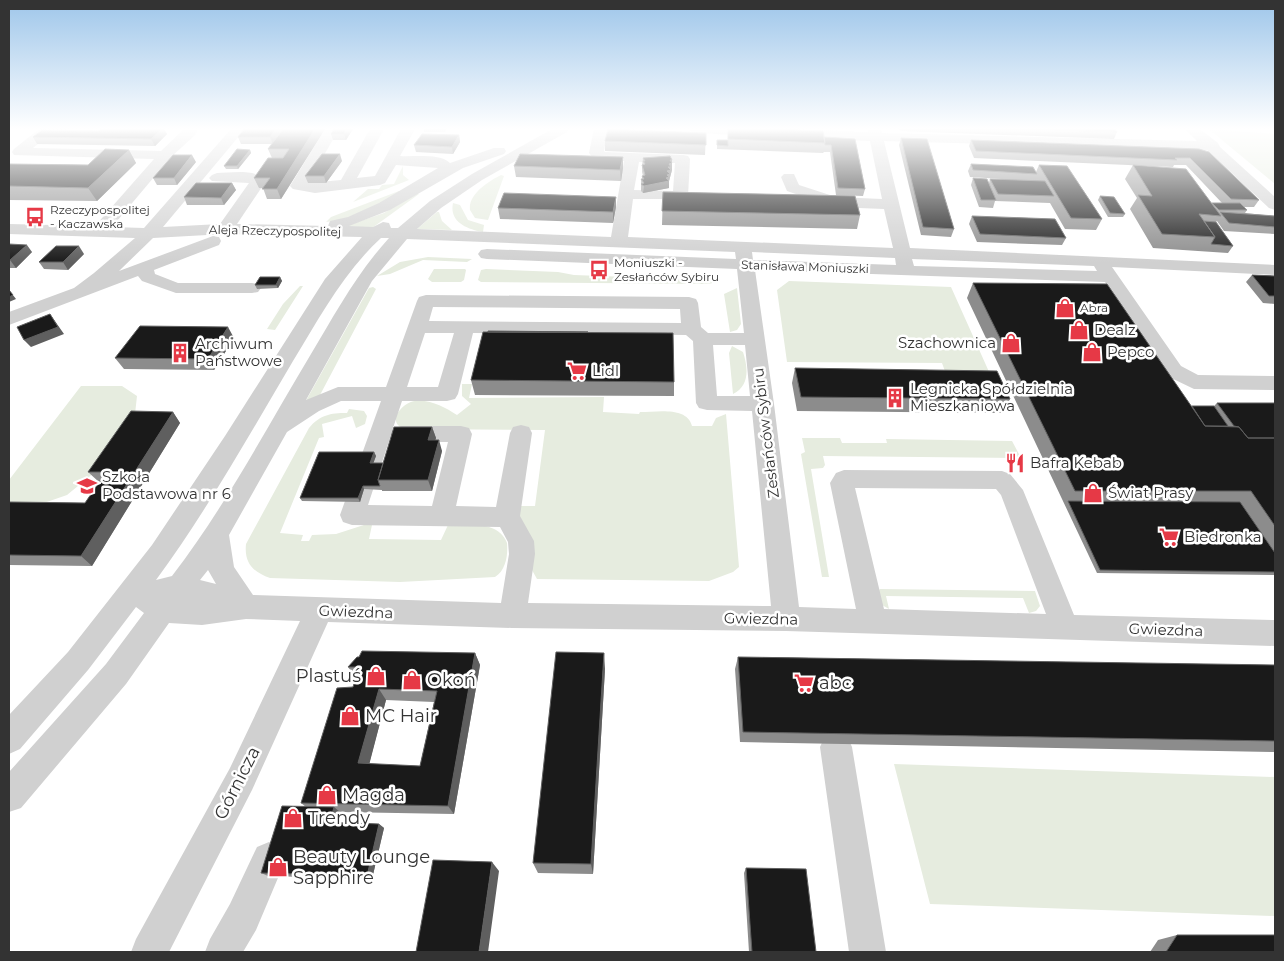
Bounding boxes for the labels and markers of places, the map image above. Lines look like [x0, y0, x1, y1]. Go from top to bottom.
place label: Rzeczypospolitej - Kaczawska [50, 202, 150, 231]
bus stop icon: Rzeczypospolitej - Kaczawska [24, 206, 46, 228]
place label: Moniuszki - Zesłańców Sybiru [614, 255, 719, 284]
bus stop icon: Moniuszki - Zesłańców Sybiru [588, 259, 610, 281]
shop icon: Abra [1054, 297, 1076, 319]
place label: Abra [1080, 300, 1108, 315]
shop icon: Dealz [1068, 319, 1090, 341]
place label: Dealz [1094, 320, 1136, 339]
shop icon: Szachownica [1000, 332, 1022, 354]
place label: Szachownica [898, 333, 996, 352]
place label: Archiwum Państwowe [195, 334, 282, 370]
shop icon: Pepco [1081, 341, 1103, 363]
building icon: Archiwum Państwowe [169, 342, 191, 364]
place label: Pepco [1107, 342, 1155, 361]
supermarket icon: Lidl [566, 360, 588, 382]
place label: Lidl [592, 361, 619, 380]
place label: Legnicka Spółdzielnia Mieszkaniowa [910, 379, 1073, 415]
building icon: Legnicka Spółdzielnia Mieszkaniowa [884, 387, 906, 409]
restaurant icon: Bafra Kebab [1004, 452, 1026, 474]
place label: Bafra Kebab [1030, 453, 1122, 472]
place label: Szkoła Podstawowa nr 6 [102, 467, 231, 503]
school or university icon: Szkoła Podstawowa nr 6 [76, 475, 98, 497]
shop icon: Świat Prasy [1082, 482, 1104, 504]
place label: Świat Prasy [1108, 483, 1194, 502]
supermarket icon: Biedronka [1158, 526, 1180, 548]
place label: Biedronka [1184, 527, 1262, 546]
place label: Plastuś [296, 665, 361, 687]
shop icon: Plastuś [365, 665, 387, 687]
shop icon: Okoń [401, 669, 423, 691]
place label: Okoń [427, 669, 476, 691]
supermarket icon: abc [793, 672, 815, 694]
place label: abc [819, 672, 852, 694]
shop icon: MC Hair [339, 705, 361, 727]
place label: MC Hair [365, 705, 437, 727]
shop icon: Magda [316, 784, 338, 806]
place label: Magda [342, 784, 405, 806]
shop icon: Trendy [282, 807, 304, 829]
place label: Trendy [308, 807, 370, 829]
place label: Beauty Lounge Sapphire [293, 846, 430, 889]
shop icon: Beauty Lounge Sapphire [267, 856, 289, 878]

